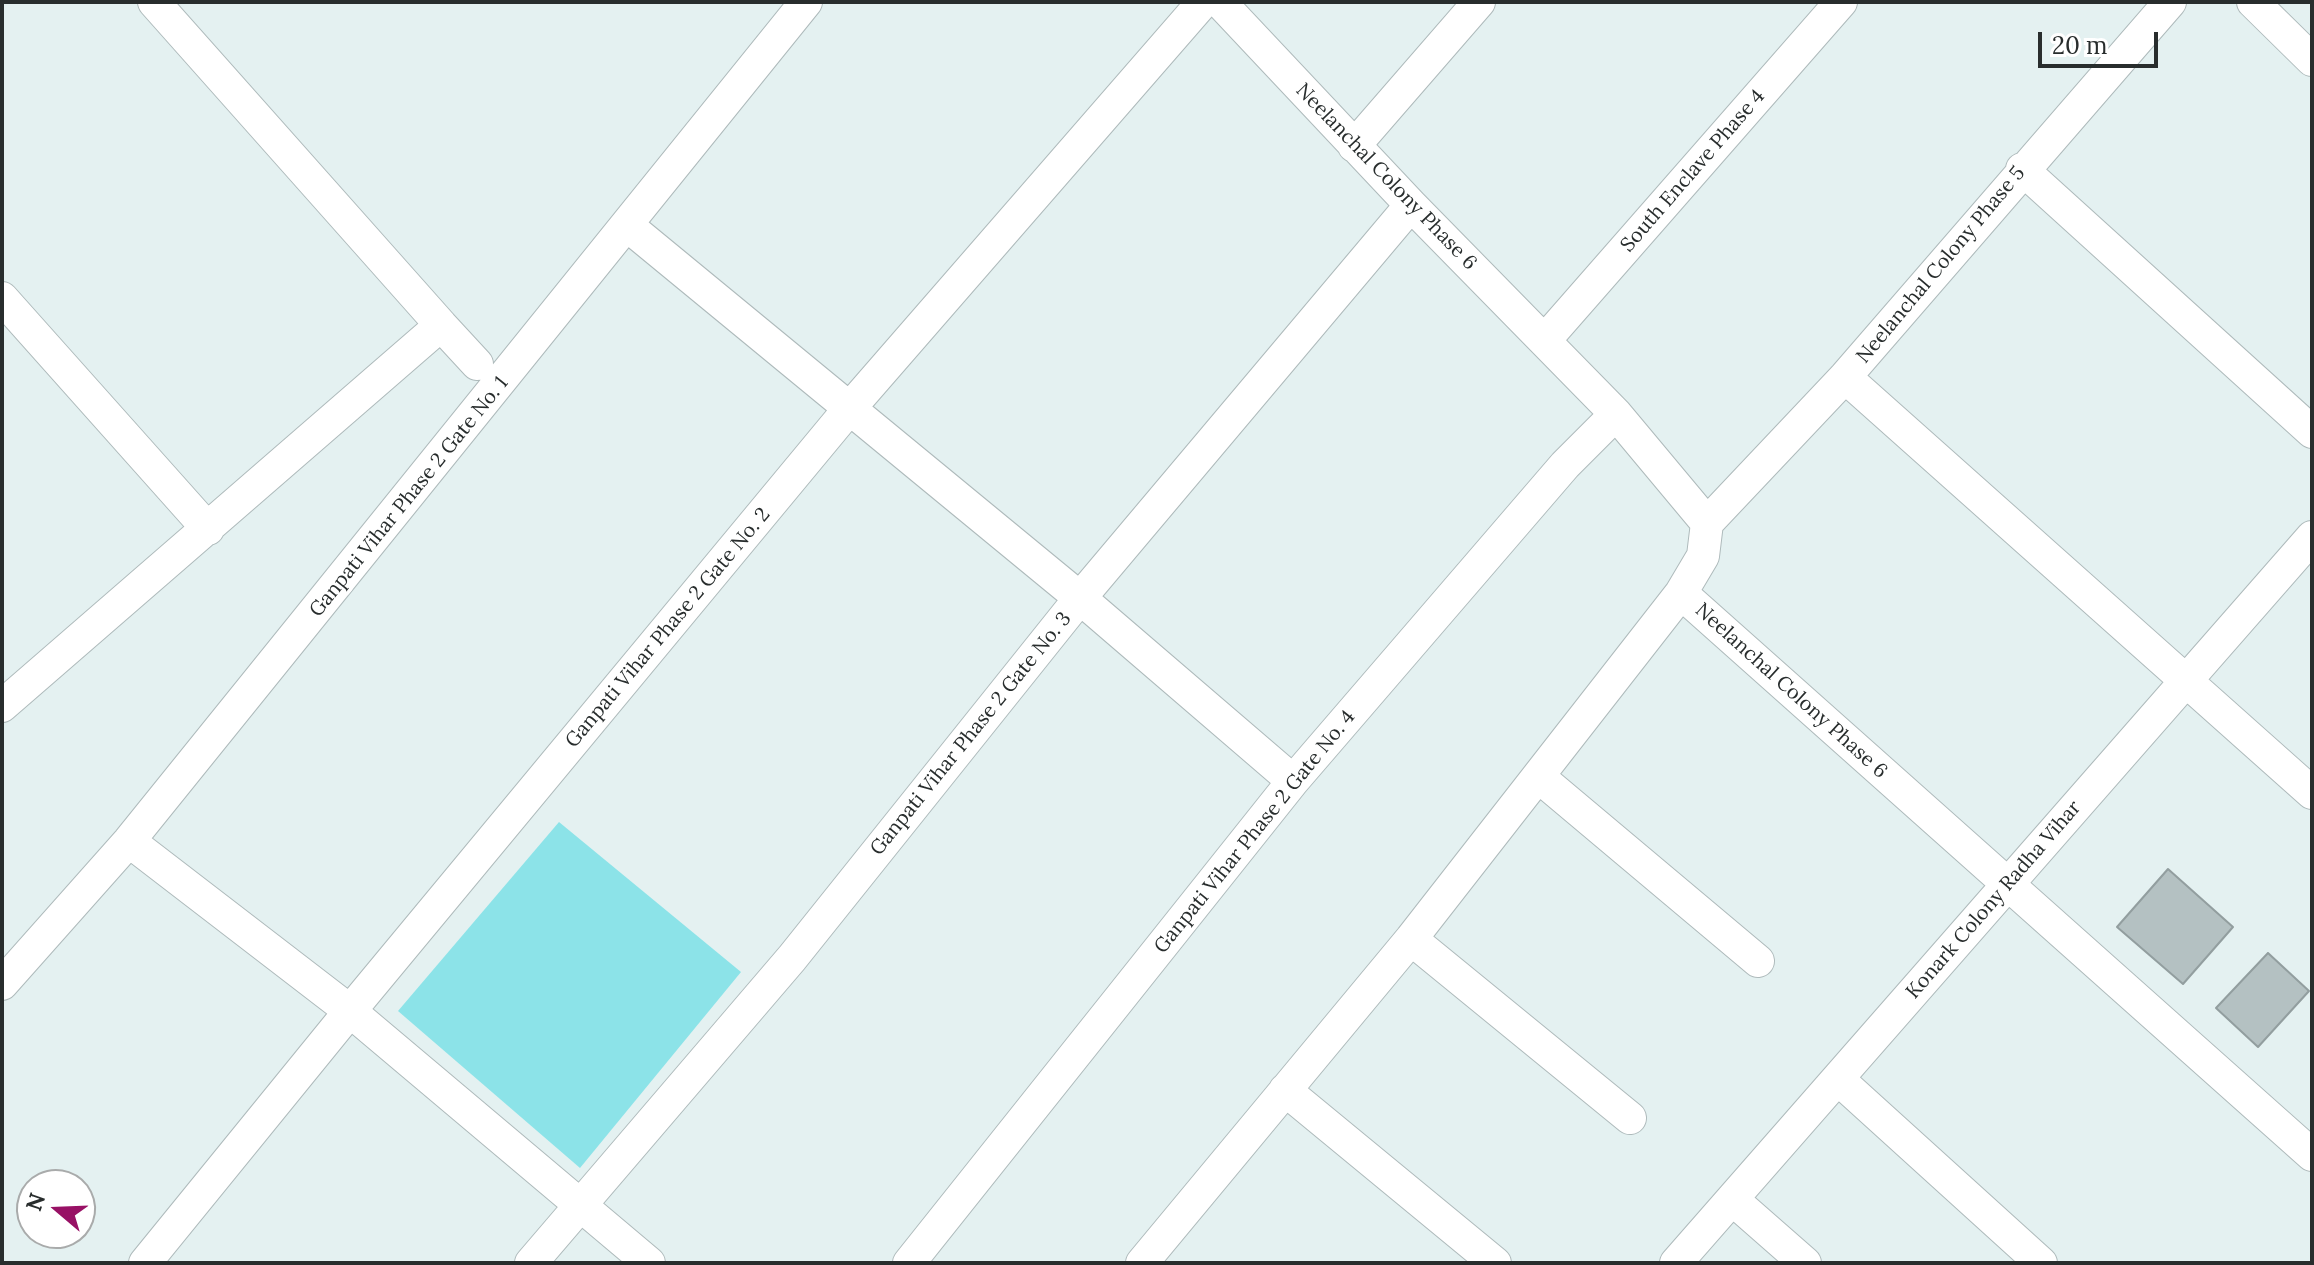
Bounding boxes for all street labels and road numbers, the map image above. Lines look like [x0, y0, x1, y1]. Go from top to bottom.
street label: Neelanchal Colony Phase 6 [1291, 79, 1481, 275]
street label: South Enclave Phase 4 [1616, 85, 1770, 257]
street label: Neelanchal Colony Phase 5 [1852, 162, 2030, 368]
street label: Ganpati Vihar Phase 2 Gate No. 1 [305, 372, 513, 622]
street label: Ganpati Vihar Phase 2 Gate No. 2 [561, 503, 775, 753]
street label: Neelanchal Colony Phase 6 [1690, 598, 1892, 784]
street label: Ganpati Vihar Phase 2 Gate No. 3 [865, 608, 1077, 860]
street label: Ganpati Vihar Phase 2 Gate No. 4 [1149, 706, 1361, 958]
street label: Konark Colony Radha Vihar [1901, 796, 2087, 1004]

